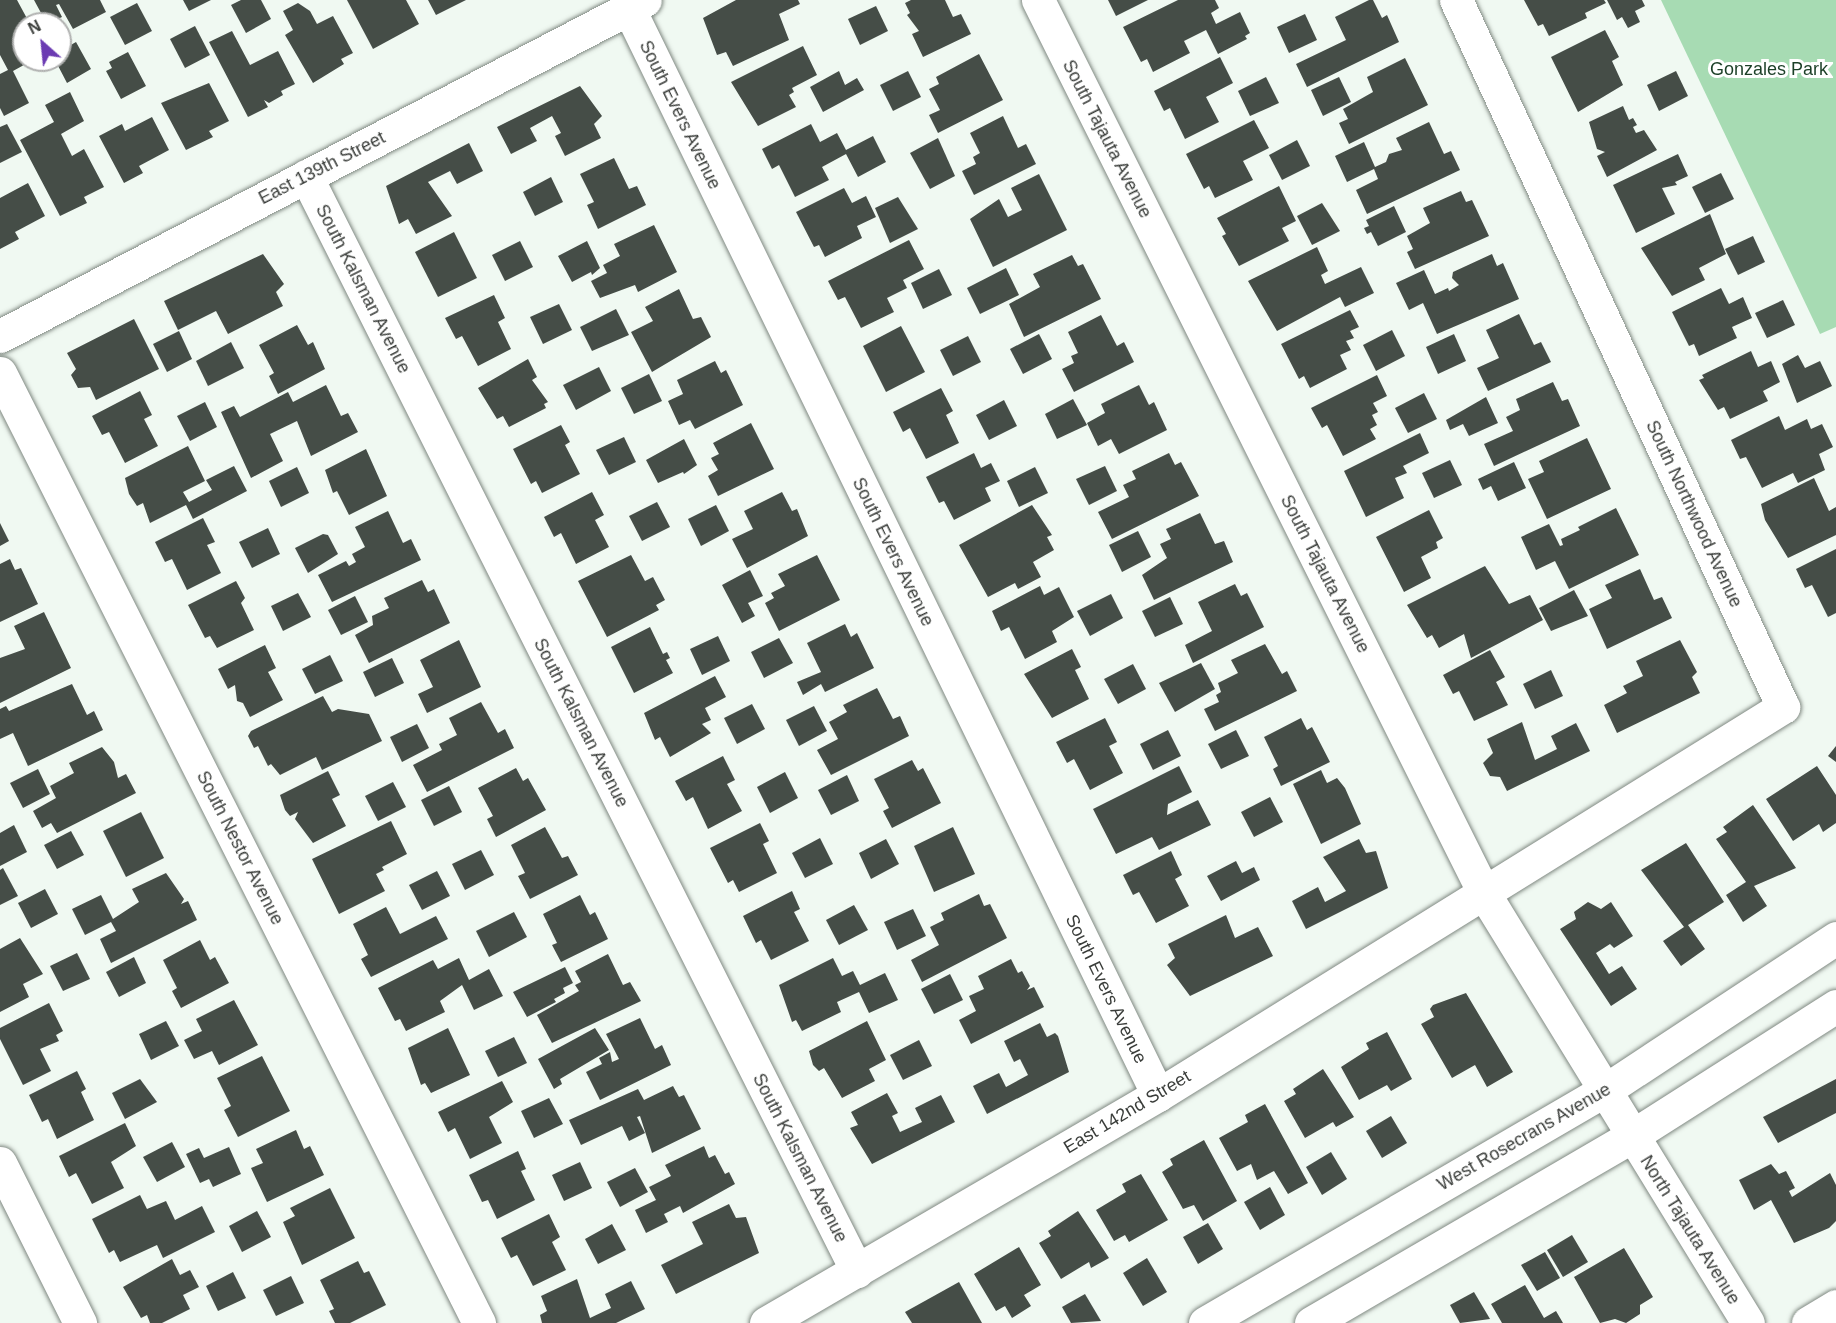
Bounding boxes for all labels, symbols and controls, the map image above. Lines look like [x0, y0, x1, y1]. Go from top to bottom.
north arrow [12, 12, 72, 72]
text: N [25, 17, 44, 37]
street label: South Evers Avenue [634, 37, 726, 193]
street label: South Tajauta Avenue [1057, 56, 1157, 222]
park label: Gonzales Park [1710, 58, 1828, 80]
street label: East 139th Street [255, 127, 389, 209]
street label: South Kalsman Avenue [311, 200, 415, 378]
street label: South Northwood Avenue [1641, 417, 1747, 611]
street label: South Evers Avenue [847, 474, 939, 630]
street label: South Tajauta Avenue [1275, 491, 1375, 657]
street label: South Kalsman Avenue [529, 634, 633, 812]
street label: South Nestor Avenue [192, 767, 288, 929]
street label: South Evers Avenue [1060, 911, 1152, 1067]
street label: East 142nd Street [1060, 1066, 1194, 1158]
street label: South Kalsman Avenue [748, 1069, 852, 1247]
street label: West Rosecrans Avenue [1433, 1078, 1615, 1196]
street label: North Tajauta Avenue [1635, 1151, 1745, 1309]

